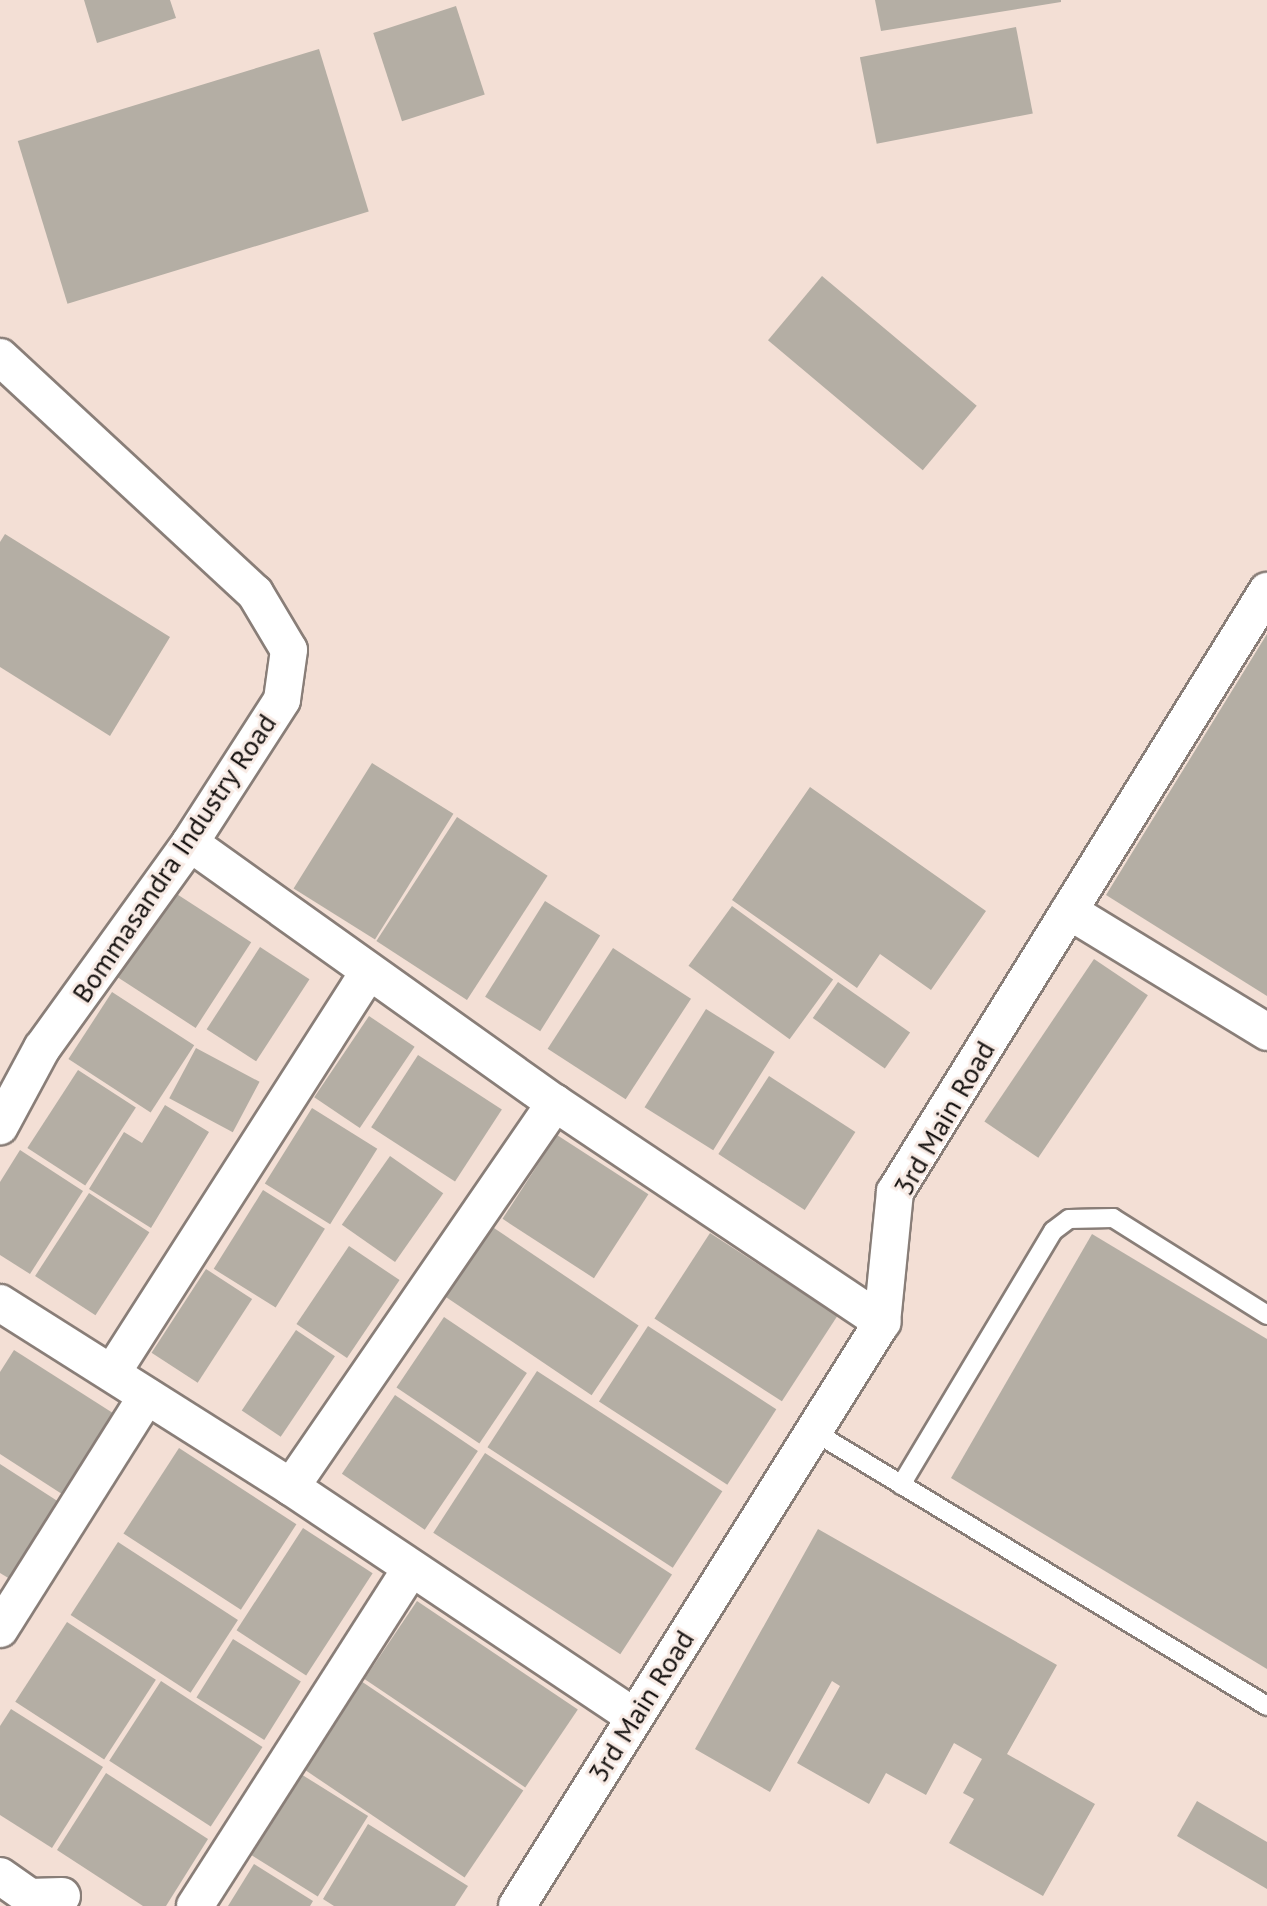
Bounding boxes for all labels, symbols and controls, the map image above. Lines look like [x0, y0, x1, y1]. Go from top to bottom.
street label: Bommasandra Industry Road [64, 707, 284, 1009]
street label: 3rd Main Road [886, 1035, 1002, 1201]
street label: 3rd Main Road [581, 1624, 701, 1788]

